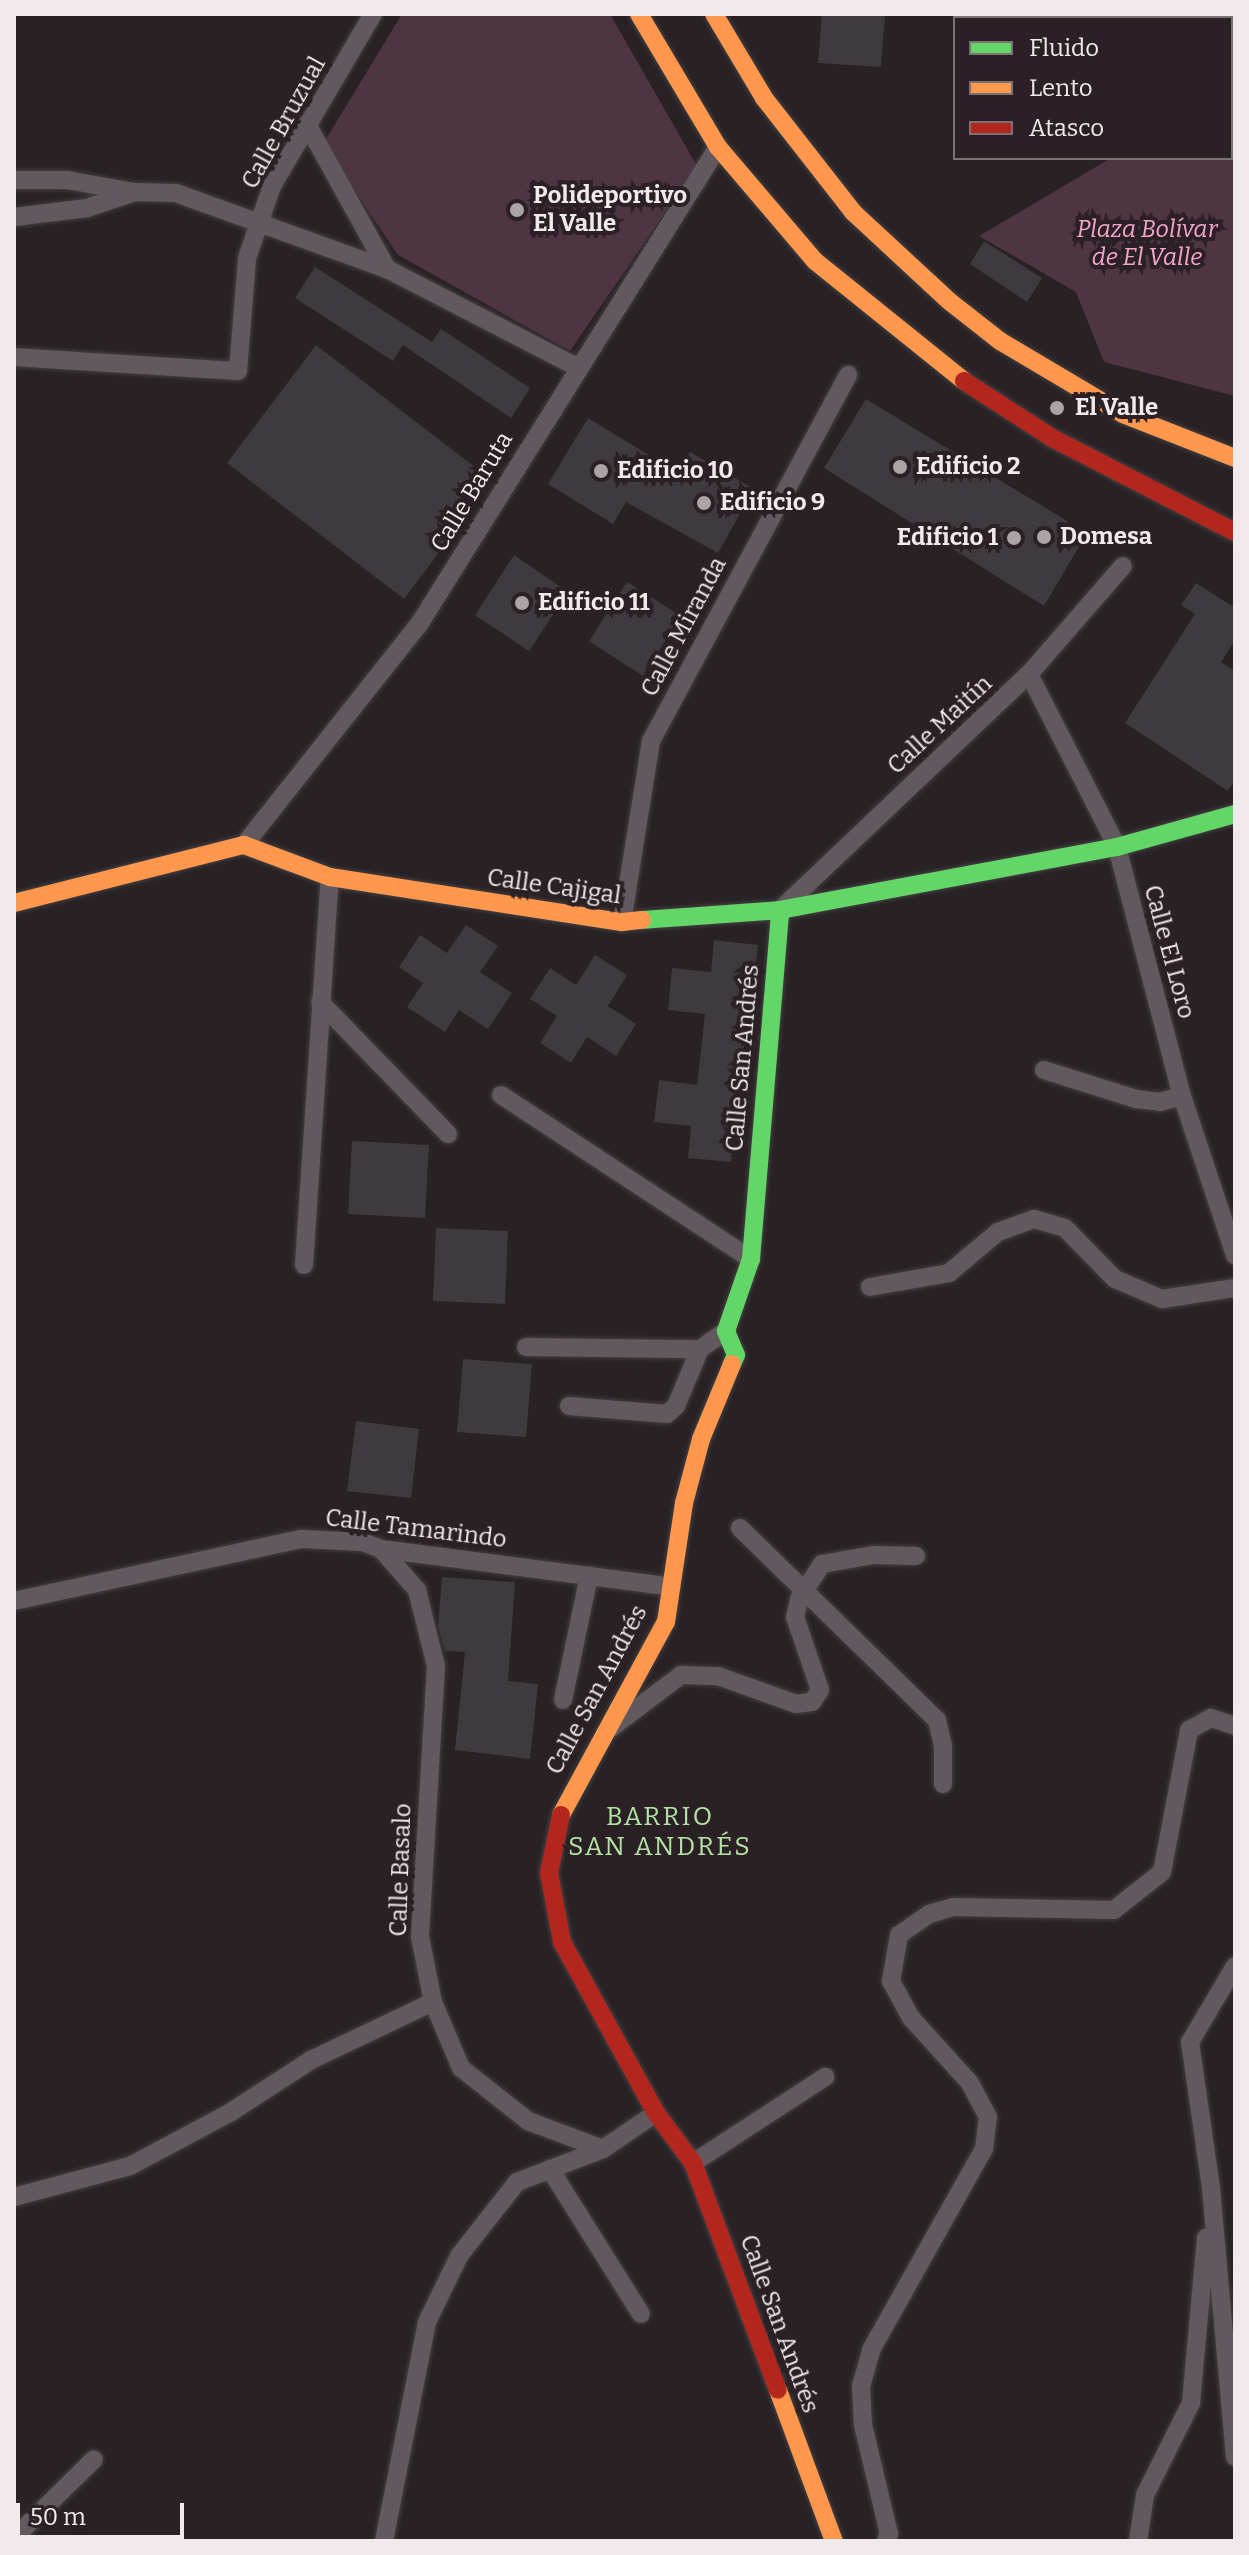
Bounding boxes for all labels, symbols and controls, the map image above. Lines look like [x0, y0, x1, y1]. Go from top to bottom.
legend [953, 16, 1233, 160]
text: Fluido [1029, 34, 1099, 62]
street label: Calle Bruzual [236, 52, 332, 194]
text: Lento [1029, 74, 1092, 102]
text: Atasco [1029, 114, 1104, 142]
place label: Polideportivo El Valle [533, 182, 687, 238]
marker: Polideportivo El Valle [508, 201, 526, 219]
park label: Plaza Bolívar de El Valle [1077, 216, 1217, 272]
place label: El Valle [1075, 394, 1158, 422]
marker: El Valle [1046, 397, 1068, 419]
street label: Calle Baruta [425, 427, 519, 557]
place label: Edificio 2 [916, 453, 1020, 481]
place label: Edificio 10 [617, 457, 734, 485]
marker: Edificio 2 [891, 458, 909, 476]
marker: Edificio 10 [592, 462, 610, 480]
place label: Edificio 9 [720, 489, 825, 517]
marker: Edificio 9 [695, 494, 713, 512]
place label: Domesa [1060, 523, 1152, 551]
place label: Edificio 1 [897, 524, 998, 552]
marker: Domesa [1035, 528, 1053, 546]
marker: Edificio 1 [1005, 529, 1023, 547]
street label: Calle Miranda [635, 552, 733, 702]
place label: Edificio 11 [538, 589, 650, 617]
marker: Edificio 11 [513, 594, 531, 612]
street label: Calle Maitín [882, 669, 998, 781]
street label: Calle Cajigal [485, 863, 623, 911]
street label: Calle El Loro [1137, 882, 1201, 1022]
street label: Calle San Andrés [720, 963, 766, 1153]
street label: Calle Tamarindo [324, 1504, 508, 1554]
street label: Calle San Andrés [540, 1600, 654, 1780]
district label: BARRIO SAN ANDRÉS [568, 1801, 752, 1862]
street label: Calle Basalo [384, 1803, 418, 1937]
street label: Calle San Andrés [733, 2231, 825, 2417]
scale bar [20, 2487, 188, 2537]
text: 50 m [30, 2503, 86, 2531]

